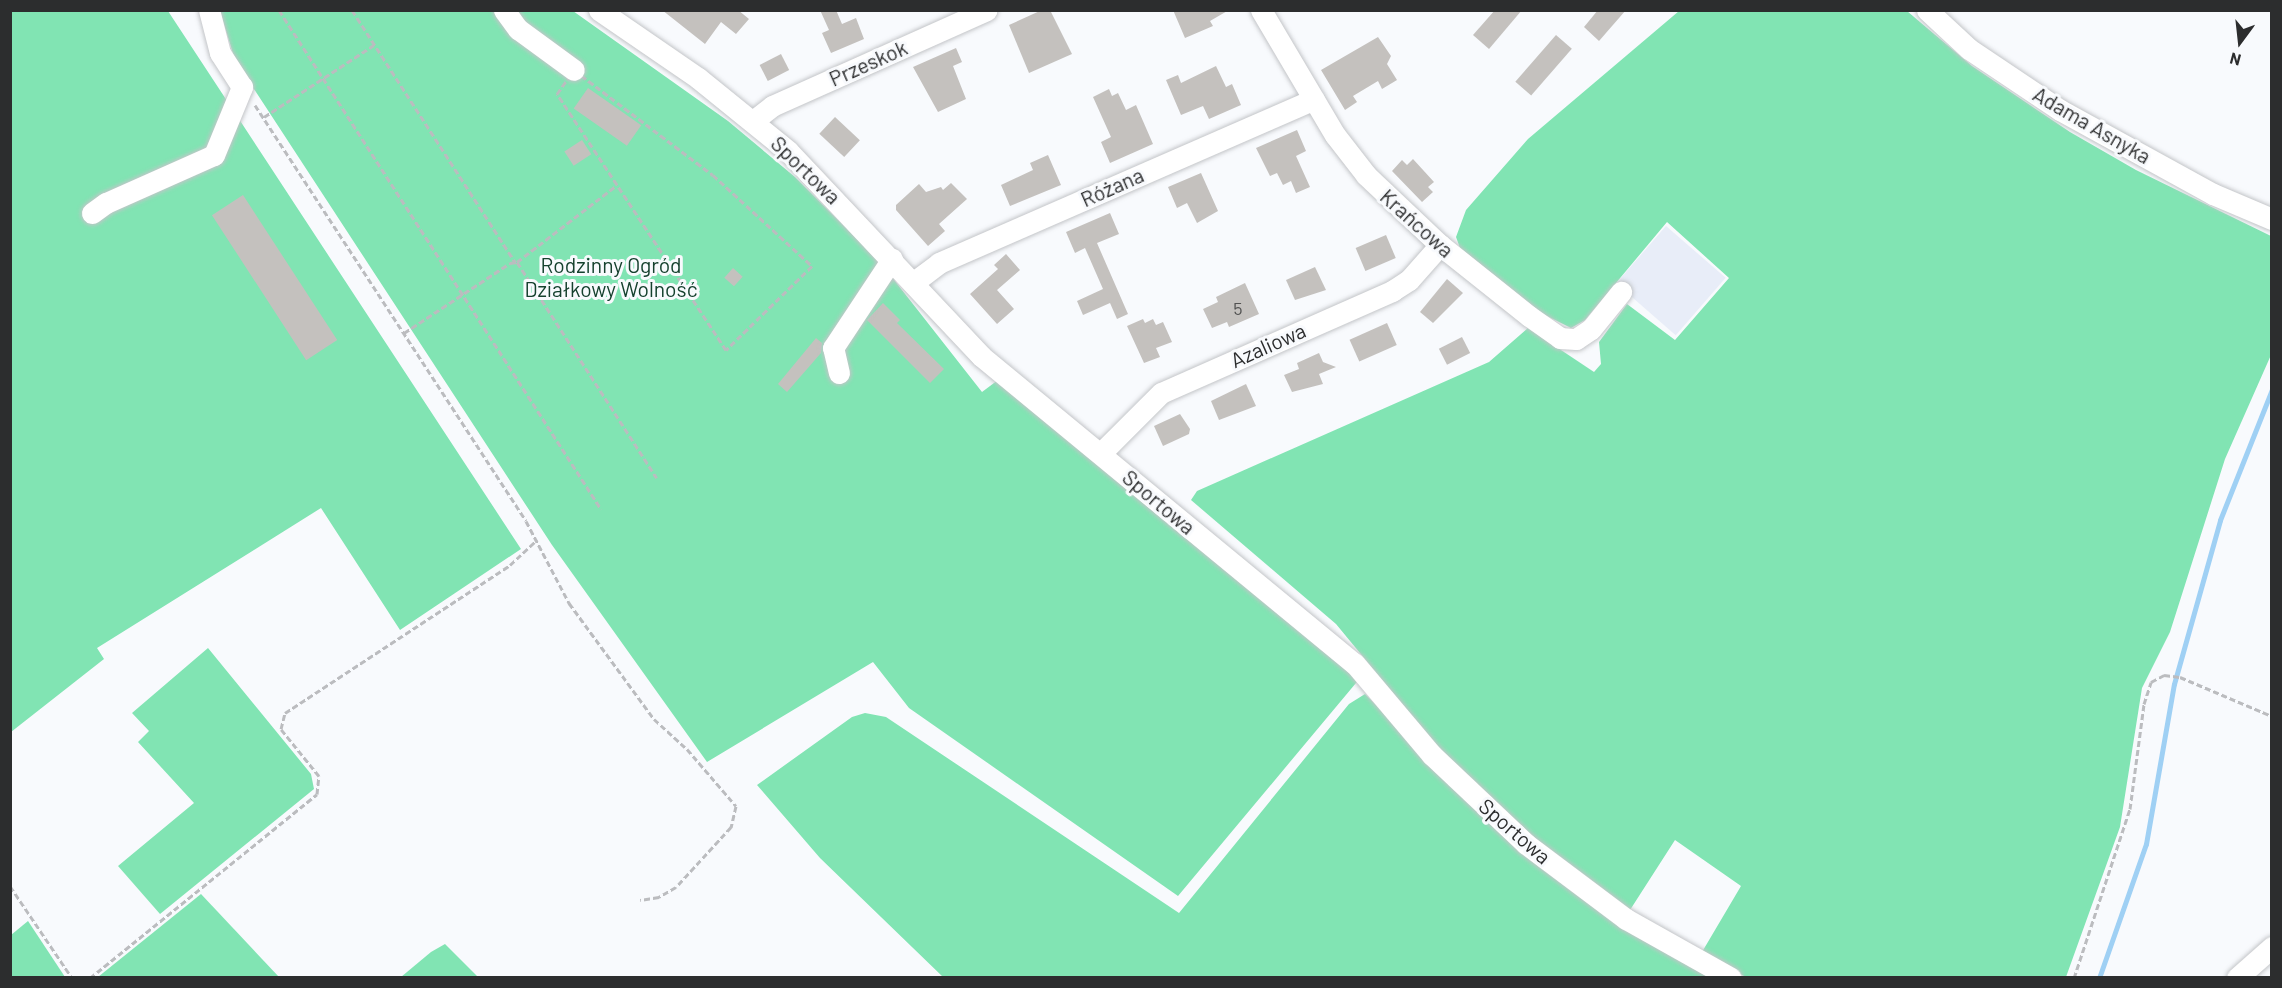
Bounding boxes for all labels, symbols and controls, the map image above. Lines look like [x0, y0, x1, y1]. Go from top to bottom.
north arrow [2210, 12, 2270, 72]
street label: Przeskok [825, 35, 911, 91]
text: N [2228, 49, 2243, 70]
street label: Adama Asnyka [2029, 81, 2155, 169]
street label: Sportowa [766, 131, 846, 209]
street label: Różana [1077, 162, 1147, 212]
street label: Krańcowa [1375, 184, 1459, 262]
park label: Rodzinny Ogród Działkowy Wolność [524, 252, 698, 302]
house number: 5 [1233, 297, 1243, 319]
street label: Azaliowa [1226, 317, 1310, 373]
street label: Sportowa [1118, 464, 1200, 540]
street label: Sportowa [1474, 793, 1556, 869]

